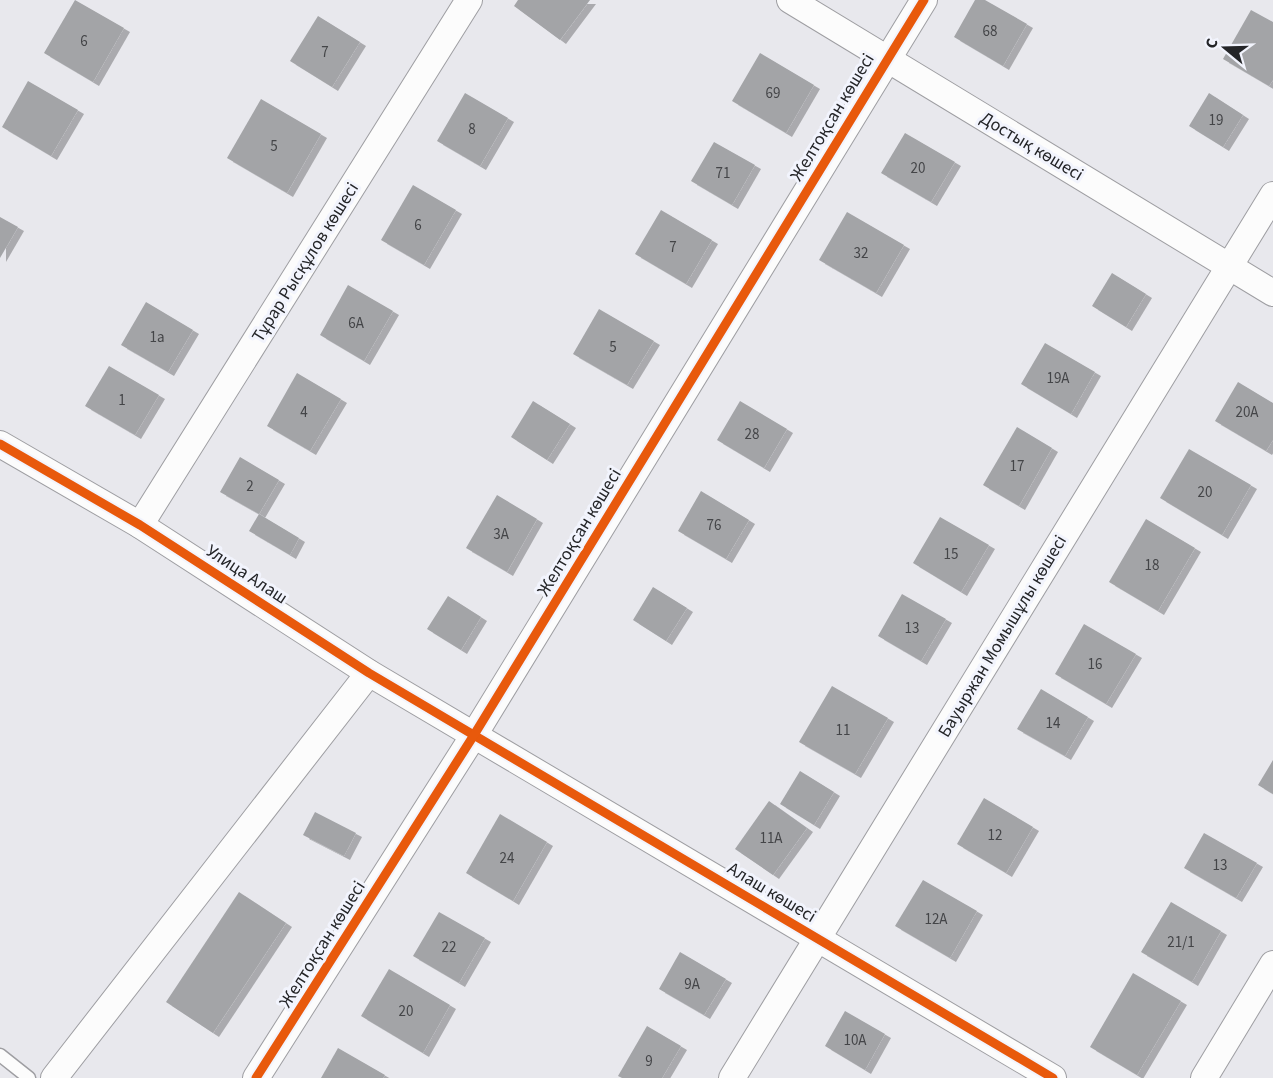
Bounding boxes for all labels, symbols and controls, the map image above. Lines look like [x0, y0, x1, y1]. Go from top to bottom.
north arrow [1195, 18, 1255, 78]
house number: 68 [983, 21, 997, 42]
house number: 6 [80, 31, 88, 52]
text: С [1200, 35, 1224, 51]
house number: 7 [321, 42, 329, 63]
street label: Желтоқсан көшесі [784, 49, 880, 186]
house number: 69 [766, 83, 780, 104]
street label: Достық көшесі [975, 106, 1088, 187]
house number: 19 [1209, 110, 1223, 131]
house number: 8 [468, 119, 476, 140]
house number: 5 [270, 136, 278, 157]
house number: 20 [911, 158, 925, 179]
house number: 71 [716, 163, 730, 184]
street label: Тұрар Рысқұлов көшесі [246, 178, 365, 347]
house number: 6 [414, 215, 422, 236]
house number: 7 [669, 237, 677, 258]
house number: 32 [854, 243, 868, 264]
house number: 6А [348, 313, 365, 334]
house number: 1а [149, 327, 165, 348]
house number: 5 [609, 337, 617, 358]
house number: 19А [1046, 368, 1070, 389]
house number: 1 [118, 390, 126, 411]
house number: 4 [300, 402, 308, 423]
house number: 20А [1235, 402, 1259, 423]
house number: 28 [745, 424, 759, 445]
house number: 17 [1010, 456, 1024, 477]
street label: Желтоқсан көшесі [531, 464, 627, 601]
house number: 2 [246, 476, 254, 497]
house number: 20 [1198, 482, 1212, 503]
house number: 76 [707, 515, 721, 536]
house number: 3А [493, 524, 510, 545]
street label: Бауыржан Момышұлы көшесі [932, 530, 1073, 742]
street label: Улица Алаш [201, 539, 292, 610]
house number: 15 [944, 544, 958, 565]
house number: 18 [1145, 555, 1159, 576]
house number: 13 [905, 618, 919, 639]
house number: 16 [1088, 654, 1102, 675]
house number: 14 [1046, 713, 1061, 734]
house number: 11 [836, 720, 850, 741]
house number: 12 [988, 825, 1002, 846]
house number: 11А [759, 828, 783, 849]
house number: 24 [500, 848, 515, 869]
house number: 13 [1213, 855, 1227, 876]
street label: Алаш көшесі [723, 856, 821, 929]
street label: Желтоқсан көшесі [273, 876, 371, 1012]
house number: 12А [924, 909, 948, 930]
house number: 21/1 [1167, 932, 1195, 953]
house number: 22 [442, 937, 456, 958]
house number: 9А [684, 974, 701, 995]
house number: 20 [399, 1001, 413, 1022]
house number: 10А [843, 1030, 867, 1051]
house number: 9 [645, 1051, 653, 1072]

